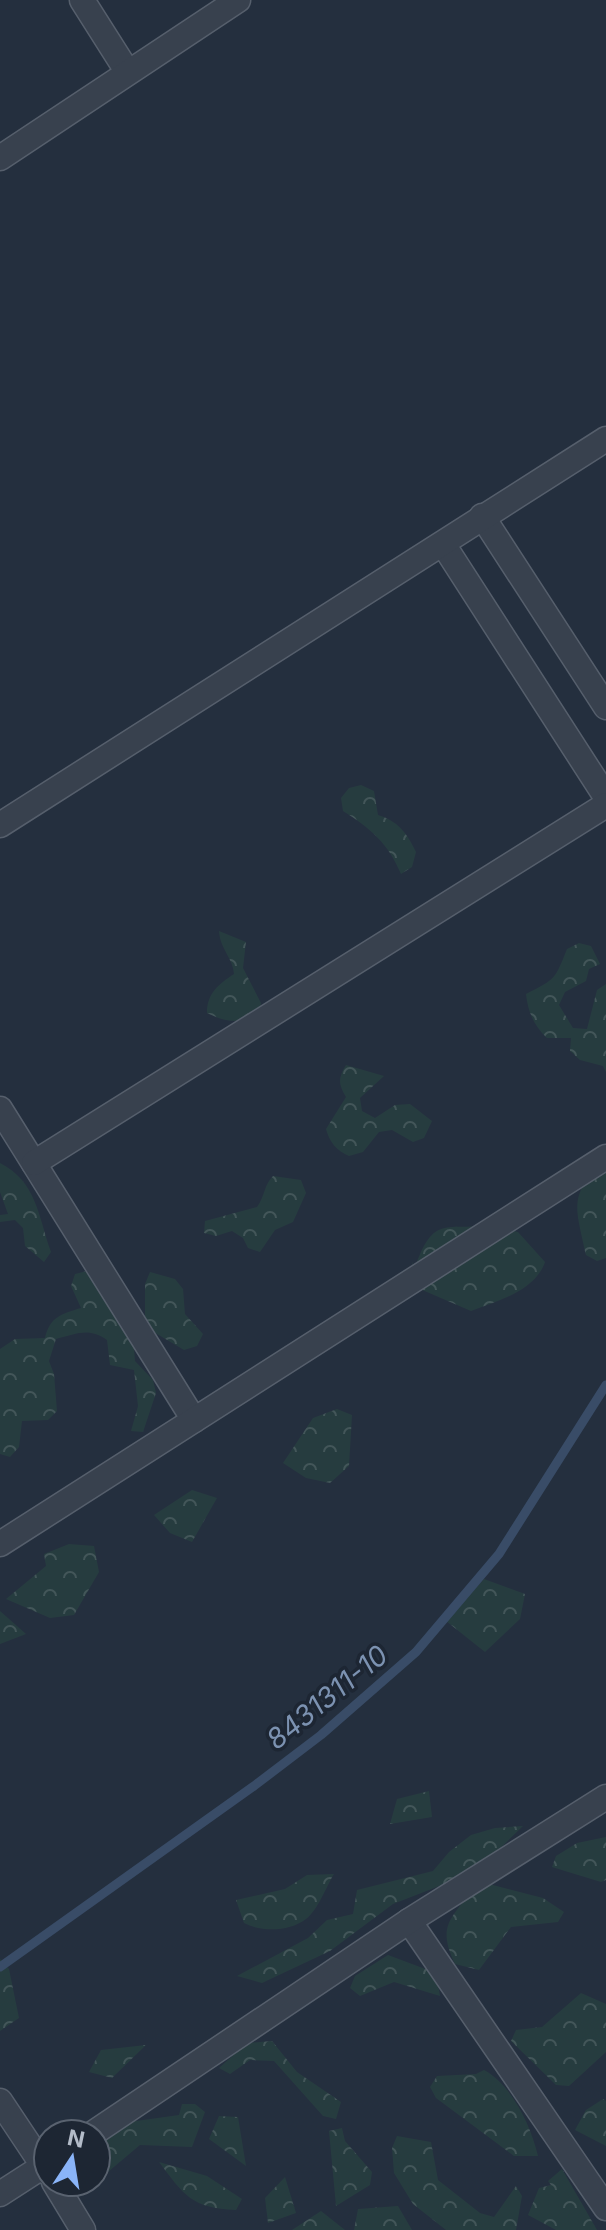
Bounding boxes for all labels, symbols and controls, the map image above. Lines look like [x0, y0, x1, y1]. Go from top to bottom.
water label: 8431311-10 [260, 1638, 395, 1756]
north arrow [32, 2118, 112, 2198]
text: N [65, 2124, 87, 2153]

